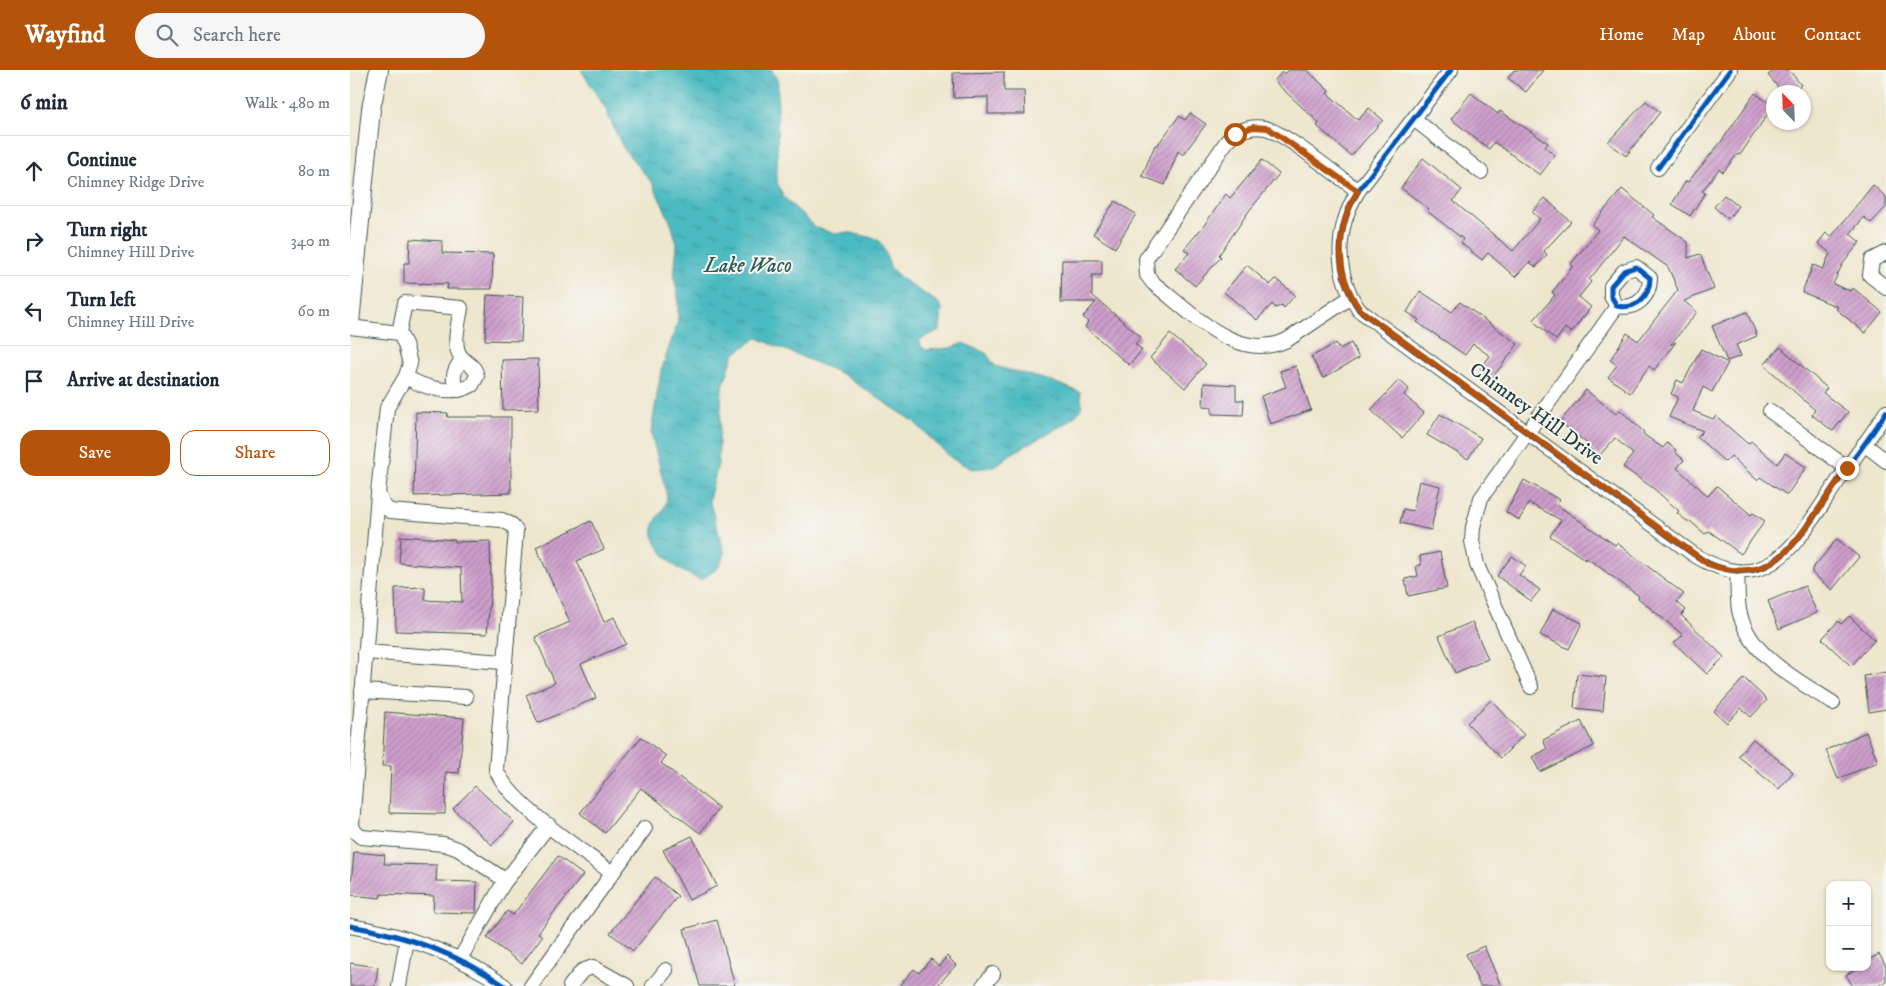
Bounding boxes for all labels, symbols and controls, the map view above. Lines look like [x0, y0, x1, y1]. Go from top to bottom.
search box [135, 13, 485, 58]
text: Wayfind [25, 20, 105, 50]
icon: search [153, 21, 181, 49]
text: Search here [193, 24, 281, 47]
text: Home [1599, 24, 1644, 46]
text: Map [1672, 24, 1705, 46]
text: About [1733, 24, 1776, 46]
text: Contact [1804, 24, 1861, 46]
north arrow [1766, 85, 1811, 130]
text: 6 min [20, 90, 68, 116]
text: Walk · 480 m [245, 93, 330, 113]
route start [1224, 123, 1247, 146]
text: Continue [67, 149, 137, 172]
icon: ahead [20, 157, 48, 185]
text: 80 m [298, 161, 330, 181]
text: Chimney Ridge Drive [67, 172, 204, 192]
text: Turn right [67, 219, 147, 242]
icon: right [20, 227, 48, 255]
text: 340 m [291, 231, 330, 251]
text: Chimney Hill Drive [67, 242, 194, 262]
water label: Lake Waco [703, 253, 792, 279]
text: Turn left [67, 289, 136, 312]
icon: left [20, 297, 48, 325]
text: 60 m [298, 301, 330, 321]
text: Chimney Hill Drive [67, 312, 194, 332]
street label: Chimney Hill Drive [1464, 357, 1608, 471]
icon: arrive [20, 367, 48, 395]
text: Arrive at destination [67, 369, 219, 392]
button: Save [20, 430, 170, 476]
button: Share [180, 430, 330, 476]
route end [1836, 457, 1859, 480]
map controls [1826, 881, 1871, 971]
button: + [1826, 881, 1871, 926]
button: − [1826, 926, 1871, 971]

